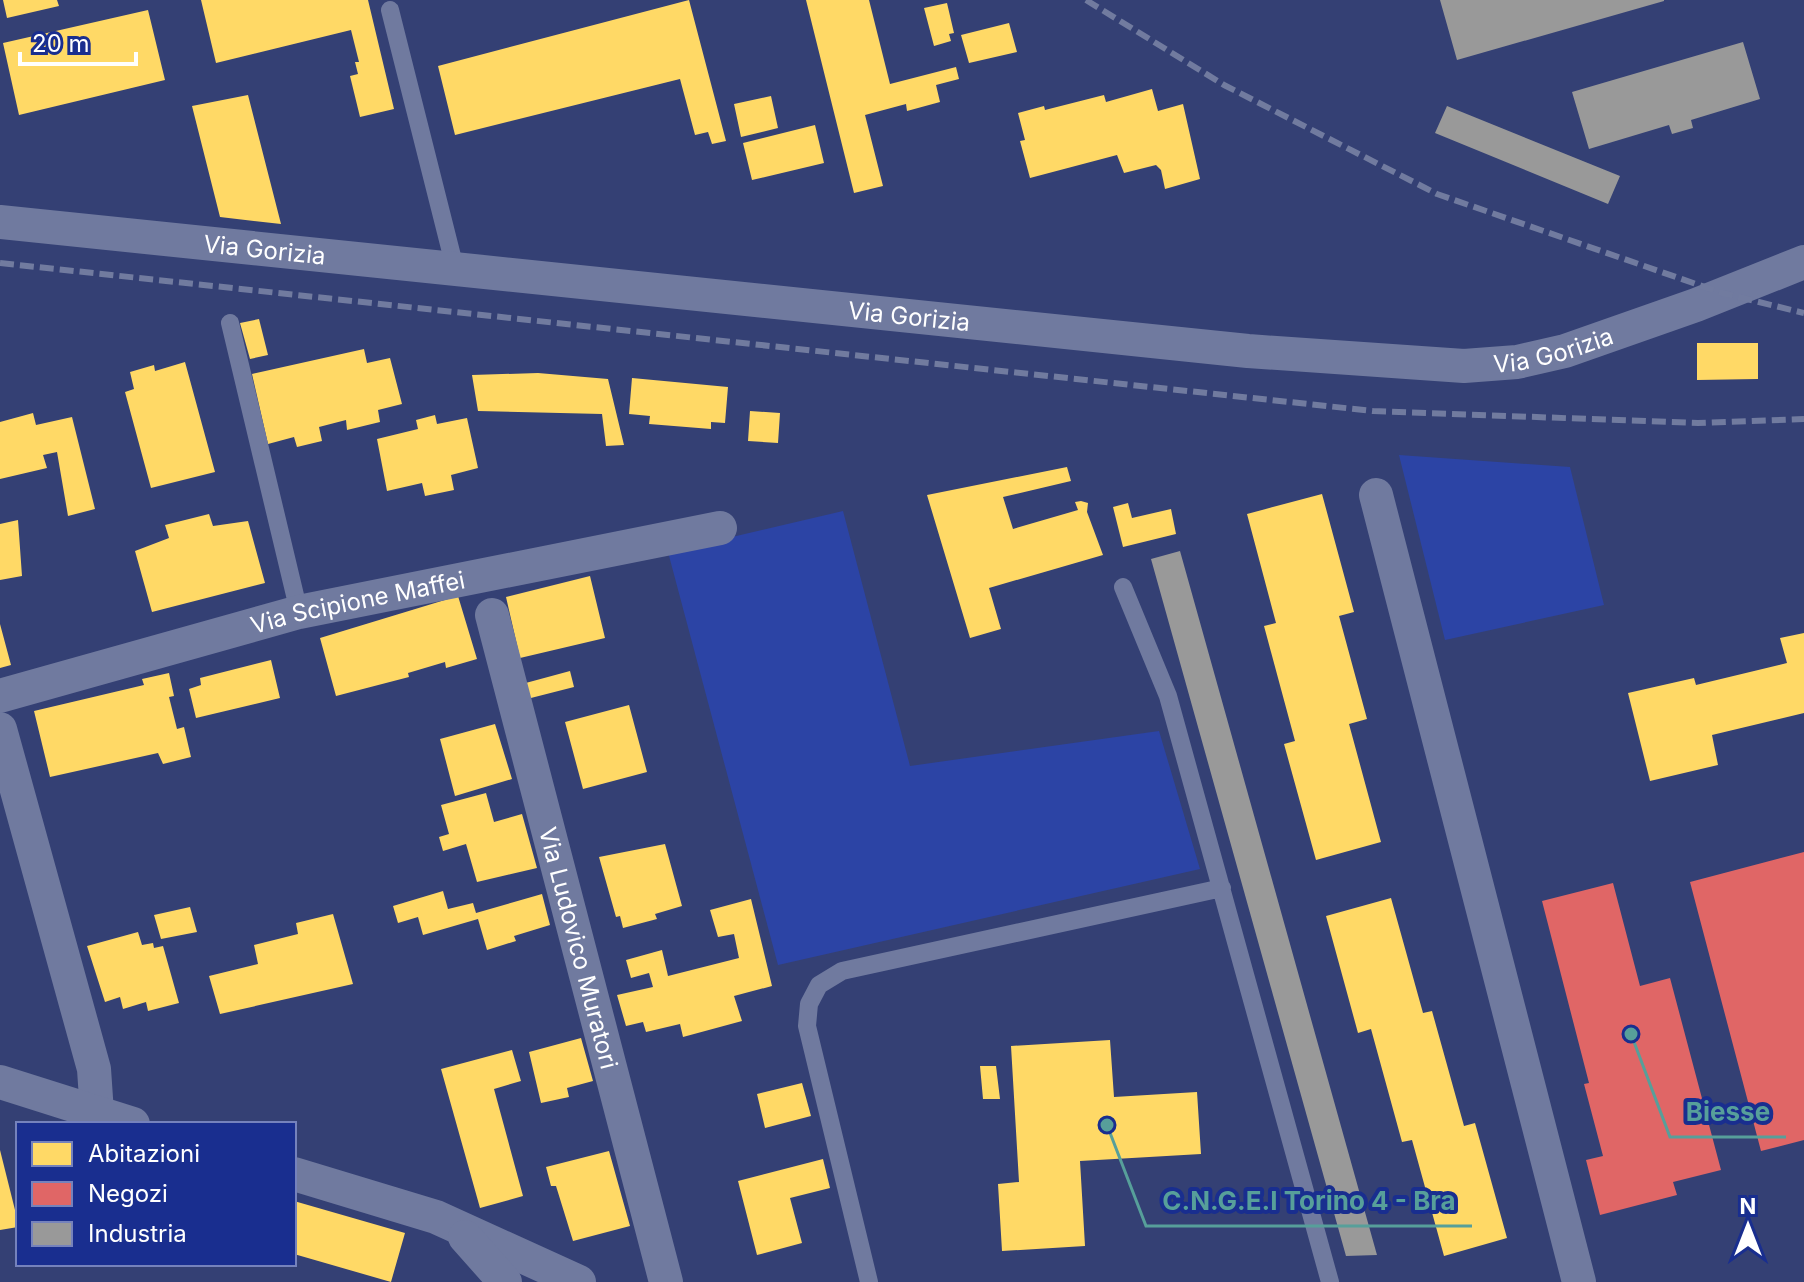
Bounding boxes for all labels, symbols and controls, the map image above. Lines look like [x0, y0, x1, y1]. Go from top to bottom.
scale bar [20, 16, 136, 66]
text: 20 m [32, 29, 90, 58]
street label: Via Gorizia [202, 229, 327, 270]
street label: Via Gorizia [847, 295, 972, 337]
street label: Via Gorizia [1492, 321, 1617, 378]
street label: Via Scipione Maffei [247, 565, 467, 639]
street label: Via Ludovico Muratori [533, 824, 624, 1072]
callout: Biesse [1670, 1087, 1786, 1137]
text: Biesse [1686, 1096, 1770, 1127]
legend [16, 1122, 296, 1266]
text: Abitazioni [88, 1139, 200, 1168]
callout: C.N.G.E.I Torino 4 - Bra [1146, 1176, 1472, 1226]
text: Negozi [88, 1179, 168, 1208]
text: C.N.G.E.I Torino 4 - Bra [1162, 1185, 1456, 1216]
north arrow [1708, 1186, 1788, 1266]
text: N [1740, 1193, 1756, 1219]
text: Industria [88, 1219, 187, 1248]

